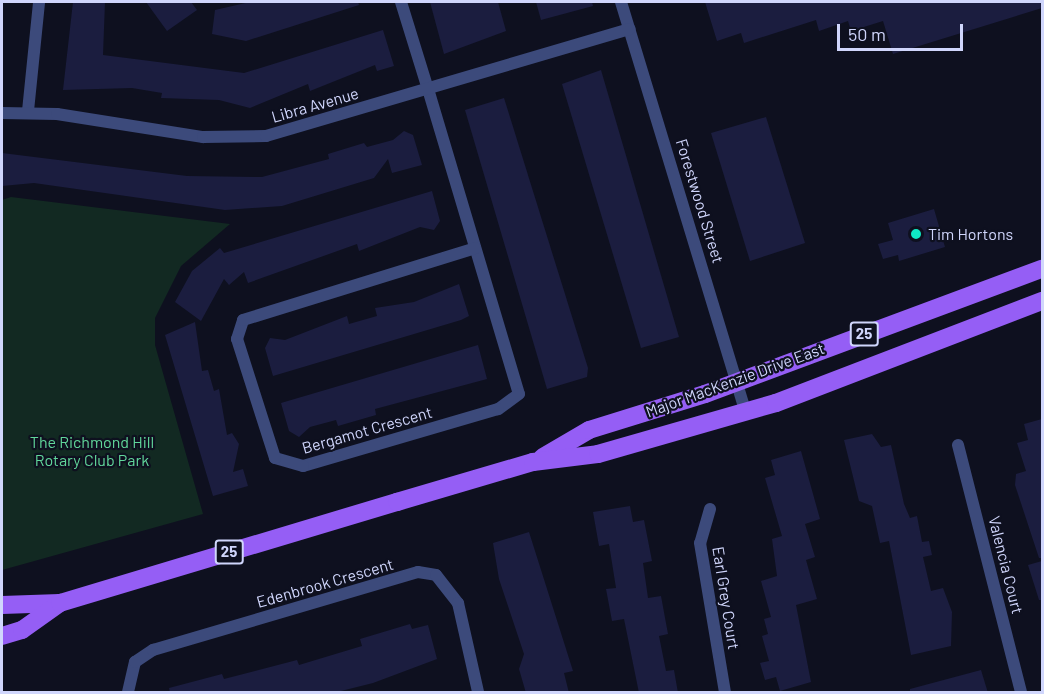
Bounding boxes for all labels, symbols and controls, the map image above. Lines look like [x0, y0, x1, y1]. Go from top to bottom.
scale bar [840, 12, 966, 50]
text: 50 m [848, 23, 886, 45]
street label: Libra Avenue [269, 83, 361, 127]
street label: Forestwood Street [672, 136, 728, 266]
place label: Tim Hortons [928, 224, 1013, 244]
marker: Tim Hortons [909, 227, 923, 241]
road number: 25 [849, 322, 879, 346]
street label: Major MacKenzie Drive East [643, 339, 827, 421]
street label: Bergamot Crescent [300, 402, 434, 458]
park label: The Richmond Hill Rotary Club Park [30, 432, 154, 470]
street label: Valencia Court [985, 514, 1027, 616]
road number: 25 [214, 540, 244, 564]
street label: Earl Grey Court [708, 545, 744, 651]
street label: Edenbrook Crescent [254, 554, 396, 612]

